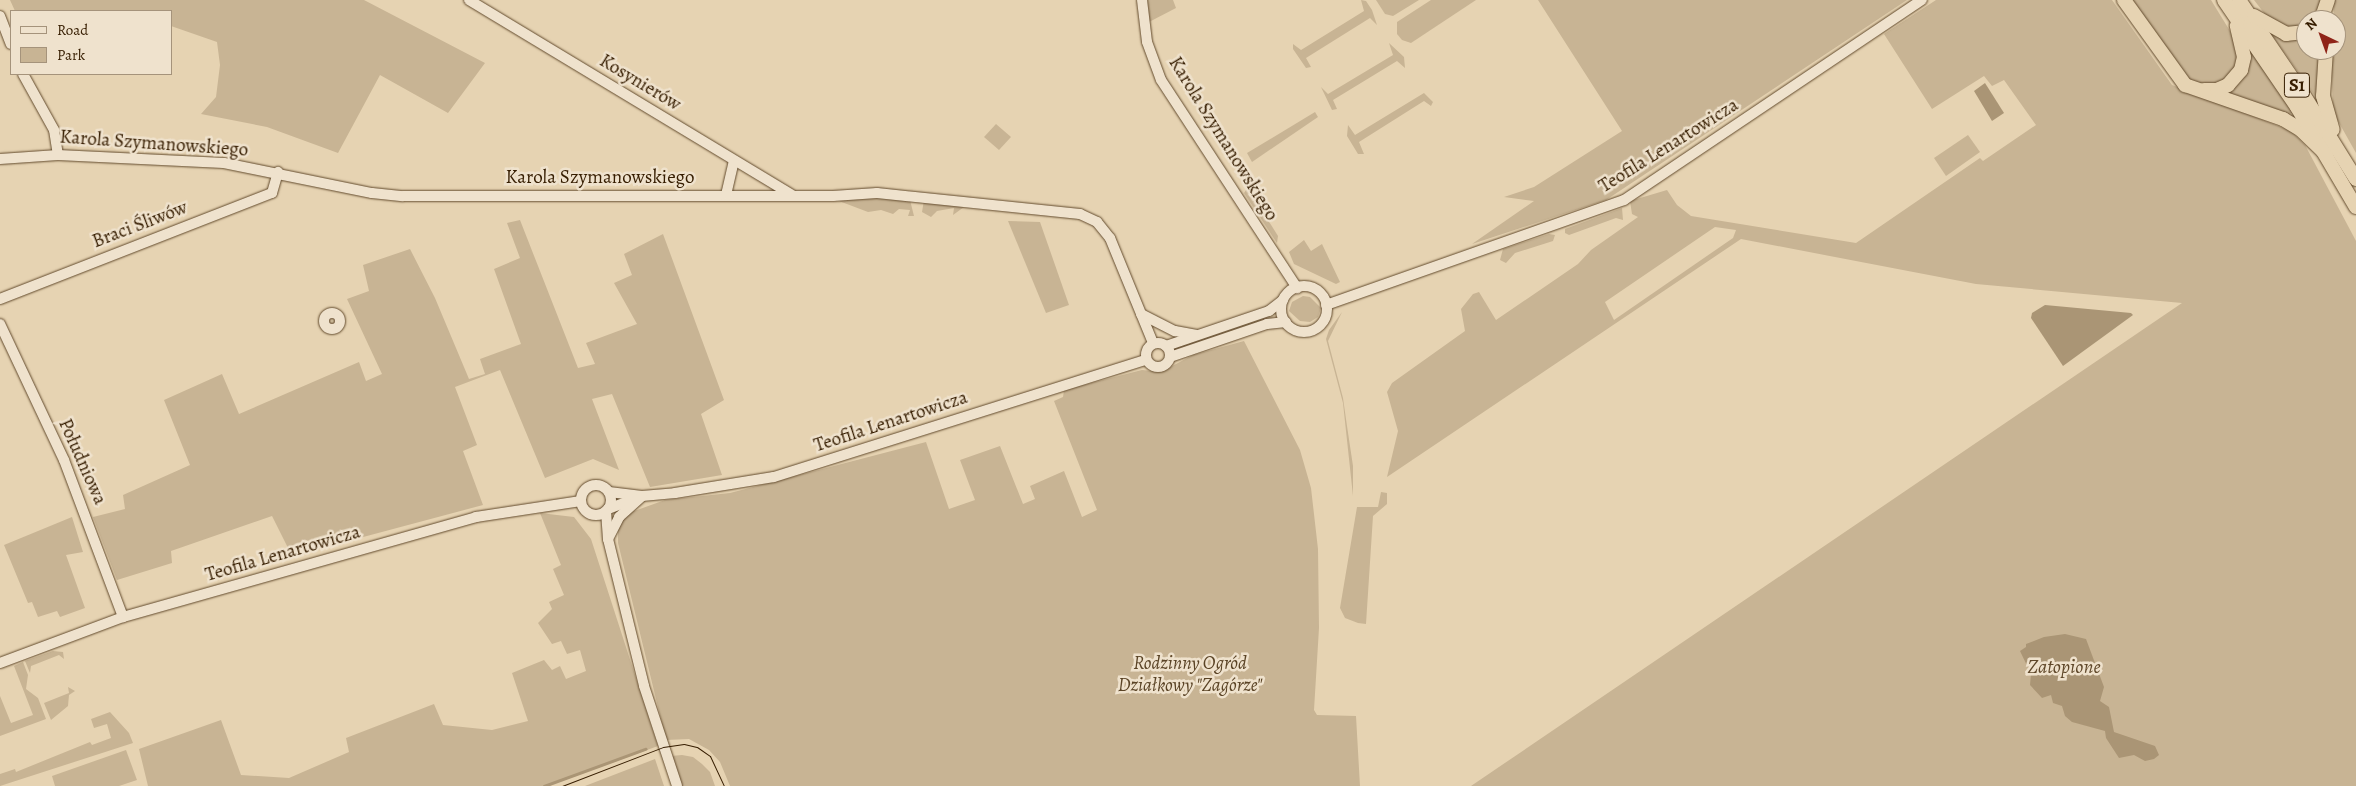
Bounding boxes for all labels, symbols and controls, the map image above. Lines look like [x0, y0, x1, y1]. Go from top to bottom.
legend [10, 10, 172, 75]
north arrow [2296, 10, 2346, 60]
text: N [2301, 14, 2321, 35]
text: Road [57, 20, 88, 40]
text: Park [57, 45, 85, 65]
street label: Kosynierów [595, 50, 685, 116]
street label: Karola Szymanowskiego [1163, 53, 1283, 225]
road number: S1 [2283, 70, 2311, 100]
street label: Teofila Lenartowicza [1595, 94, 1743, 198]
street label: Karola Szymanowskiego [59, 126, 249, 162]
street label: Karola Szymanowskiego [505, 167, 695, 189]
street label: Braci Śliwów [89, 196, 191, 254]
street label: Teofila Lenartowicza [811, 386, 971, 458]
street label: Południowa [53, 416, 111, 508]
street label: Teofila Lenartowicza [203, 521, 363, 587]
park label: Rodzinny Ogród Działkowy "Zagórze" [1118, 653, 1262, 697]
water label: Zatopione [2027, 654, 2101, 678]

